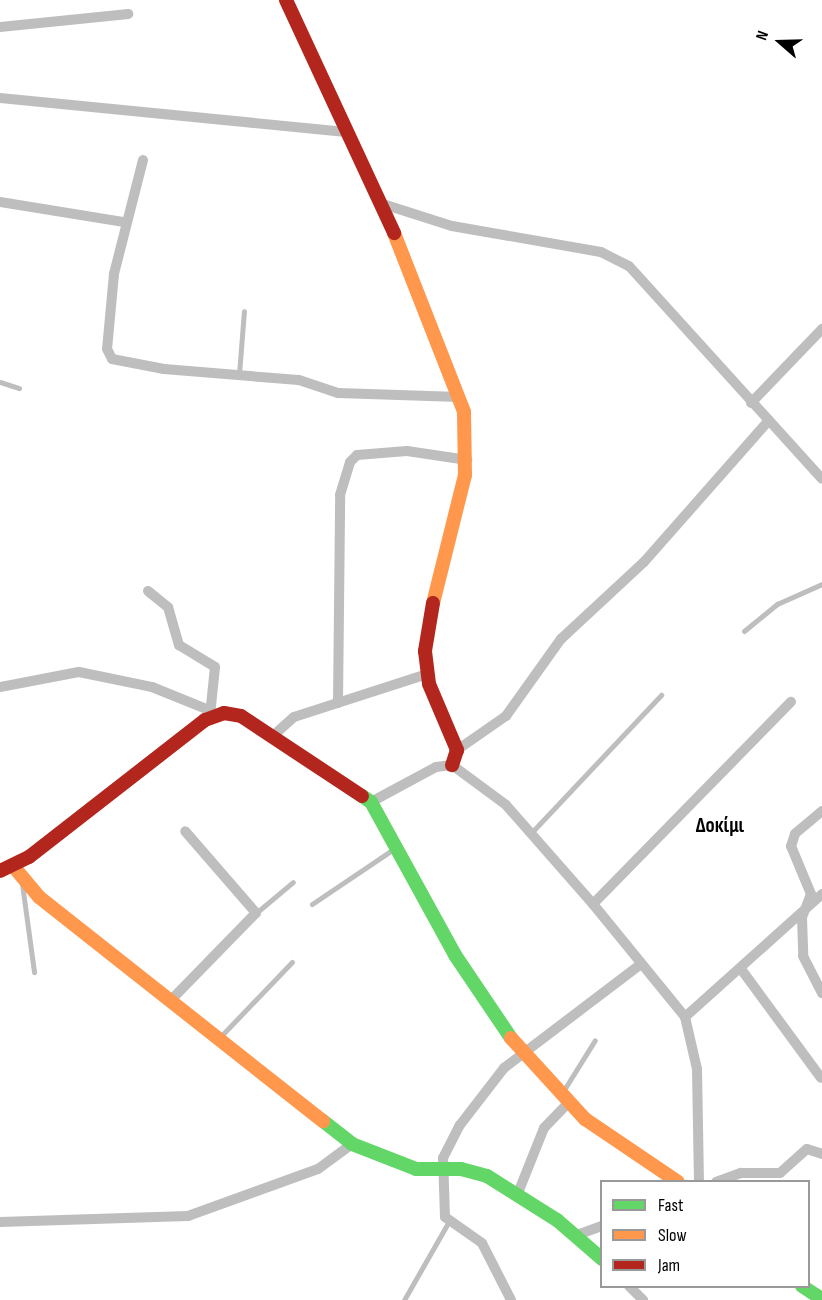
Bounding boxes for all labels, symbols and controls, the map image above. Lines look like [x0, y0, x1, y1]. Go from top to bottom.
north arrow [750, 12, 810, 72]
text: N [752, 28, 773, 43]
district label: Δοκίμι [696, 813, 744, 839]
legend [600, 1180, 810, 1288]
text: Fast [658, 1195, 683, 1216]
text: Slow [658, 1225, 687, 1246]
text: Jam [658, 1255, 680, 1276]

